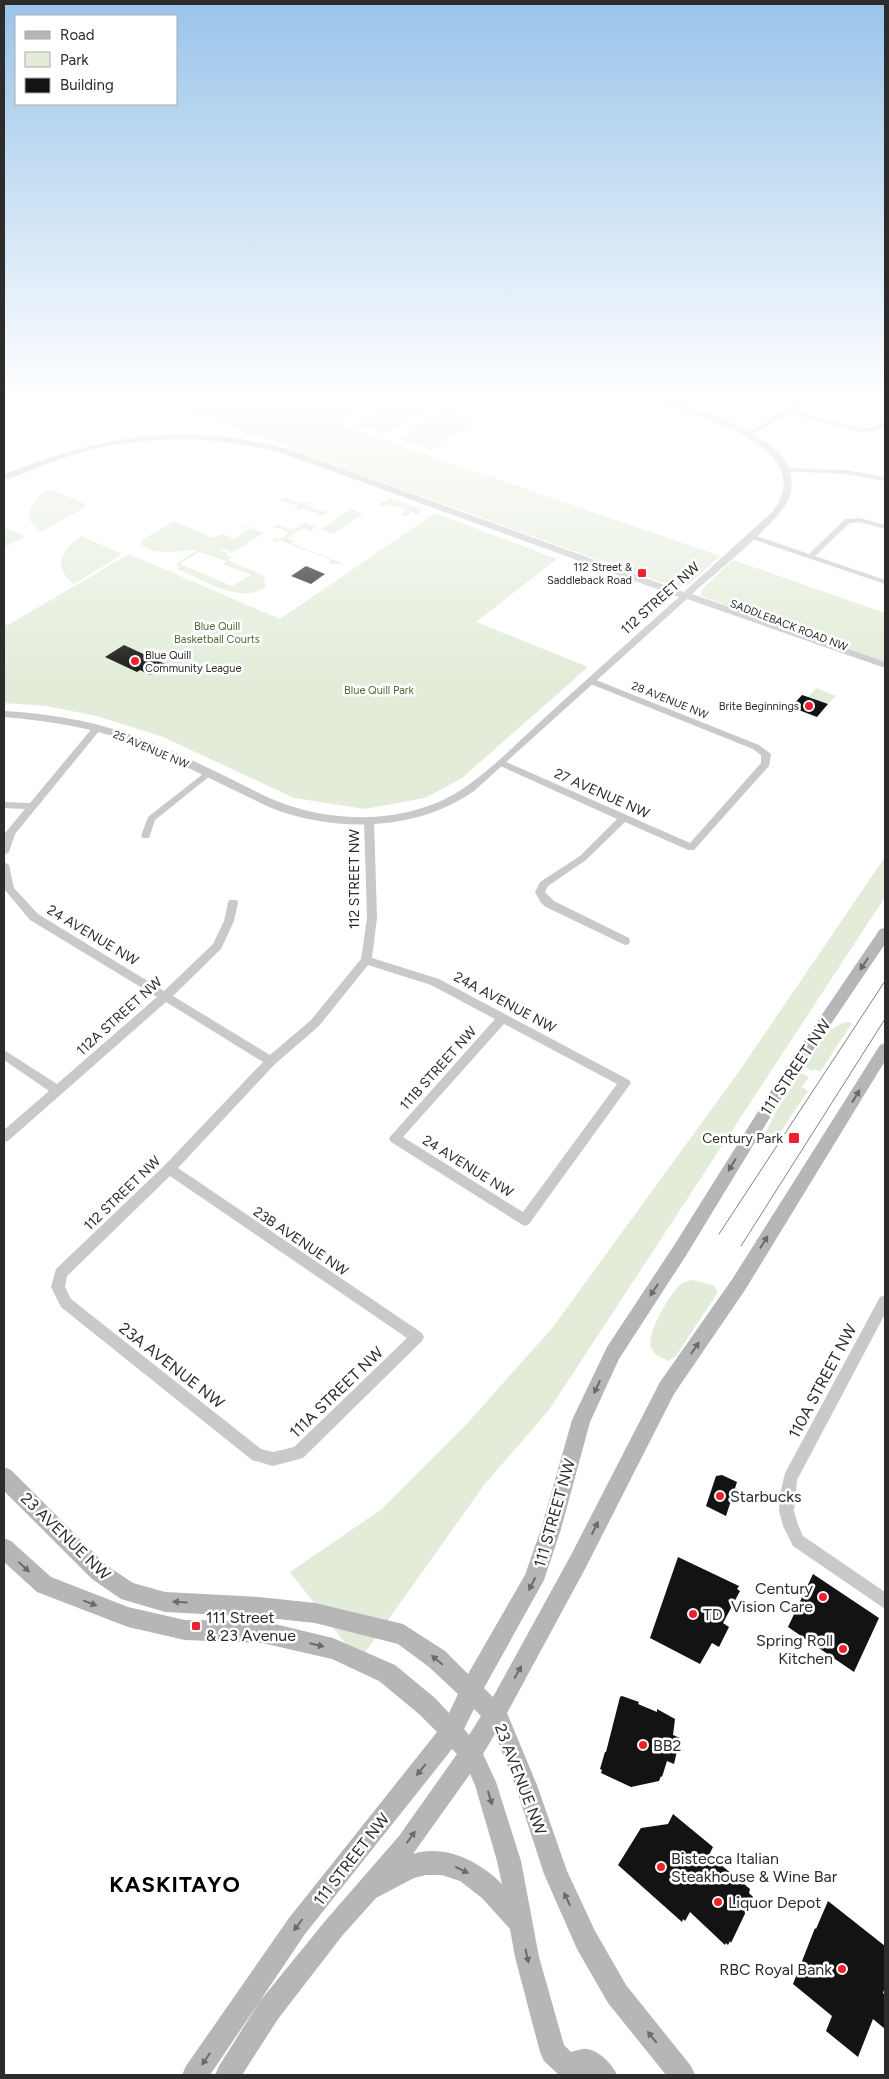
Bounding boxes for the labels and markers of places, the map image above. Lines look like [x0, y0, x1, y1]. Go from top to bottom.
place label: 112 Street & Saddleback Road [547, 561, 632, 587]
marker: 112 Street & Saddleback Road [636, 567, 648, 579]
place label: Blue Quill Community League [145, 649, 241, 675]
marker: Blue Quill Community League [129, 655, 141, 667]
place label: Brite Beginnings [719, 700, 799, 713]
marker: Brite Beginnings [803, 700, 815, 712]
place label: Century Park [702, 1130, 783, 1147]
marker: Century Park [787, 1131, 801, 1145]
place label: Starbucks [730, 1487, 802, 1506]
marker: Starbucks [714, 1490, 726, 1502]
place label: Century Vision Care [731, 1579, 814, 1616]
marker: Century Vision Care [817, 1591, 829, 1603]
place label: TD [703, 1605, 723, 1624]
place label: 111 Street & 23 Avenue [206, 1608, 296, 1645]
marker: TD [687, 1608, 699, 1620]
marker: 111 Street & 23 Avenue [190, 1620, 202, 1632]
place label: Spring Roll Kitchen [756, 1631, 833, 1668]
marker: Spring Roll Kitchen [837, 1643, 849, 1655]
place label: BB2 [653, 1736, 682, 1755]
marker: BB2 [637, 1739, 649, 1751]
place label: Bistecca Italian Steakhouse & Wine Bar [671, 1849, 838, 1886]
marker: Bistecca Italian Steakhouse & Wine Bar [655, 1861, 667, 1873]
place label: Liquor Depot [728, 1893, 821, 1912]
marker: Liquor Depot [712, 1896, 724, 1908]
place label: RBC Royal Bank [719, 1960, 832, 1979]
marker: RBC Royal Bank [836, 1963, 848, 1975]

